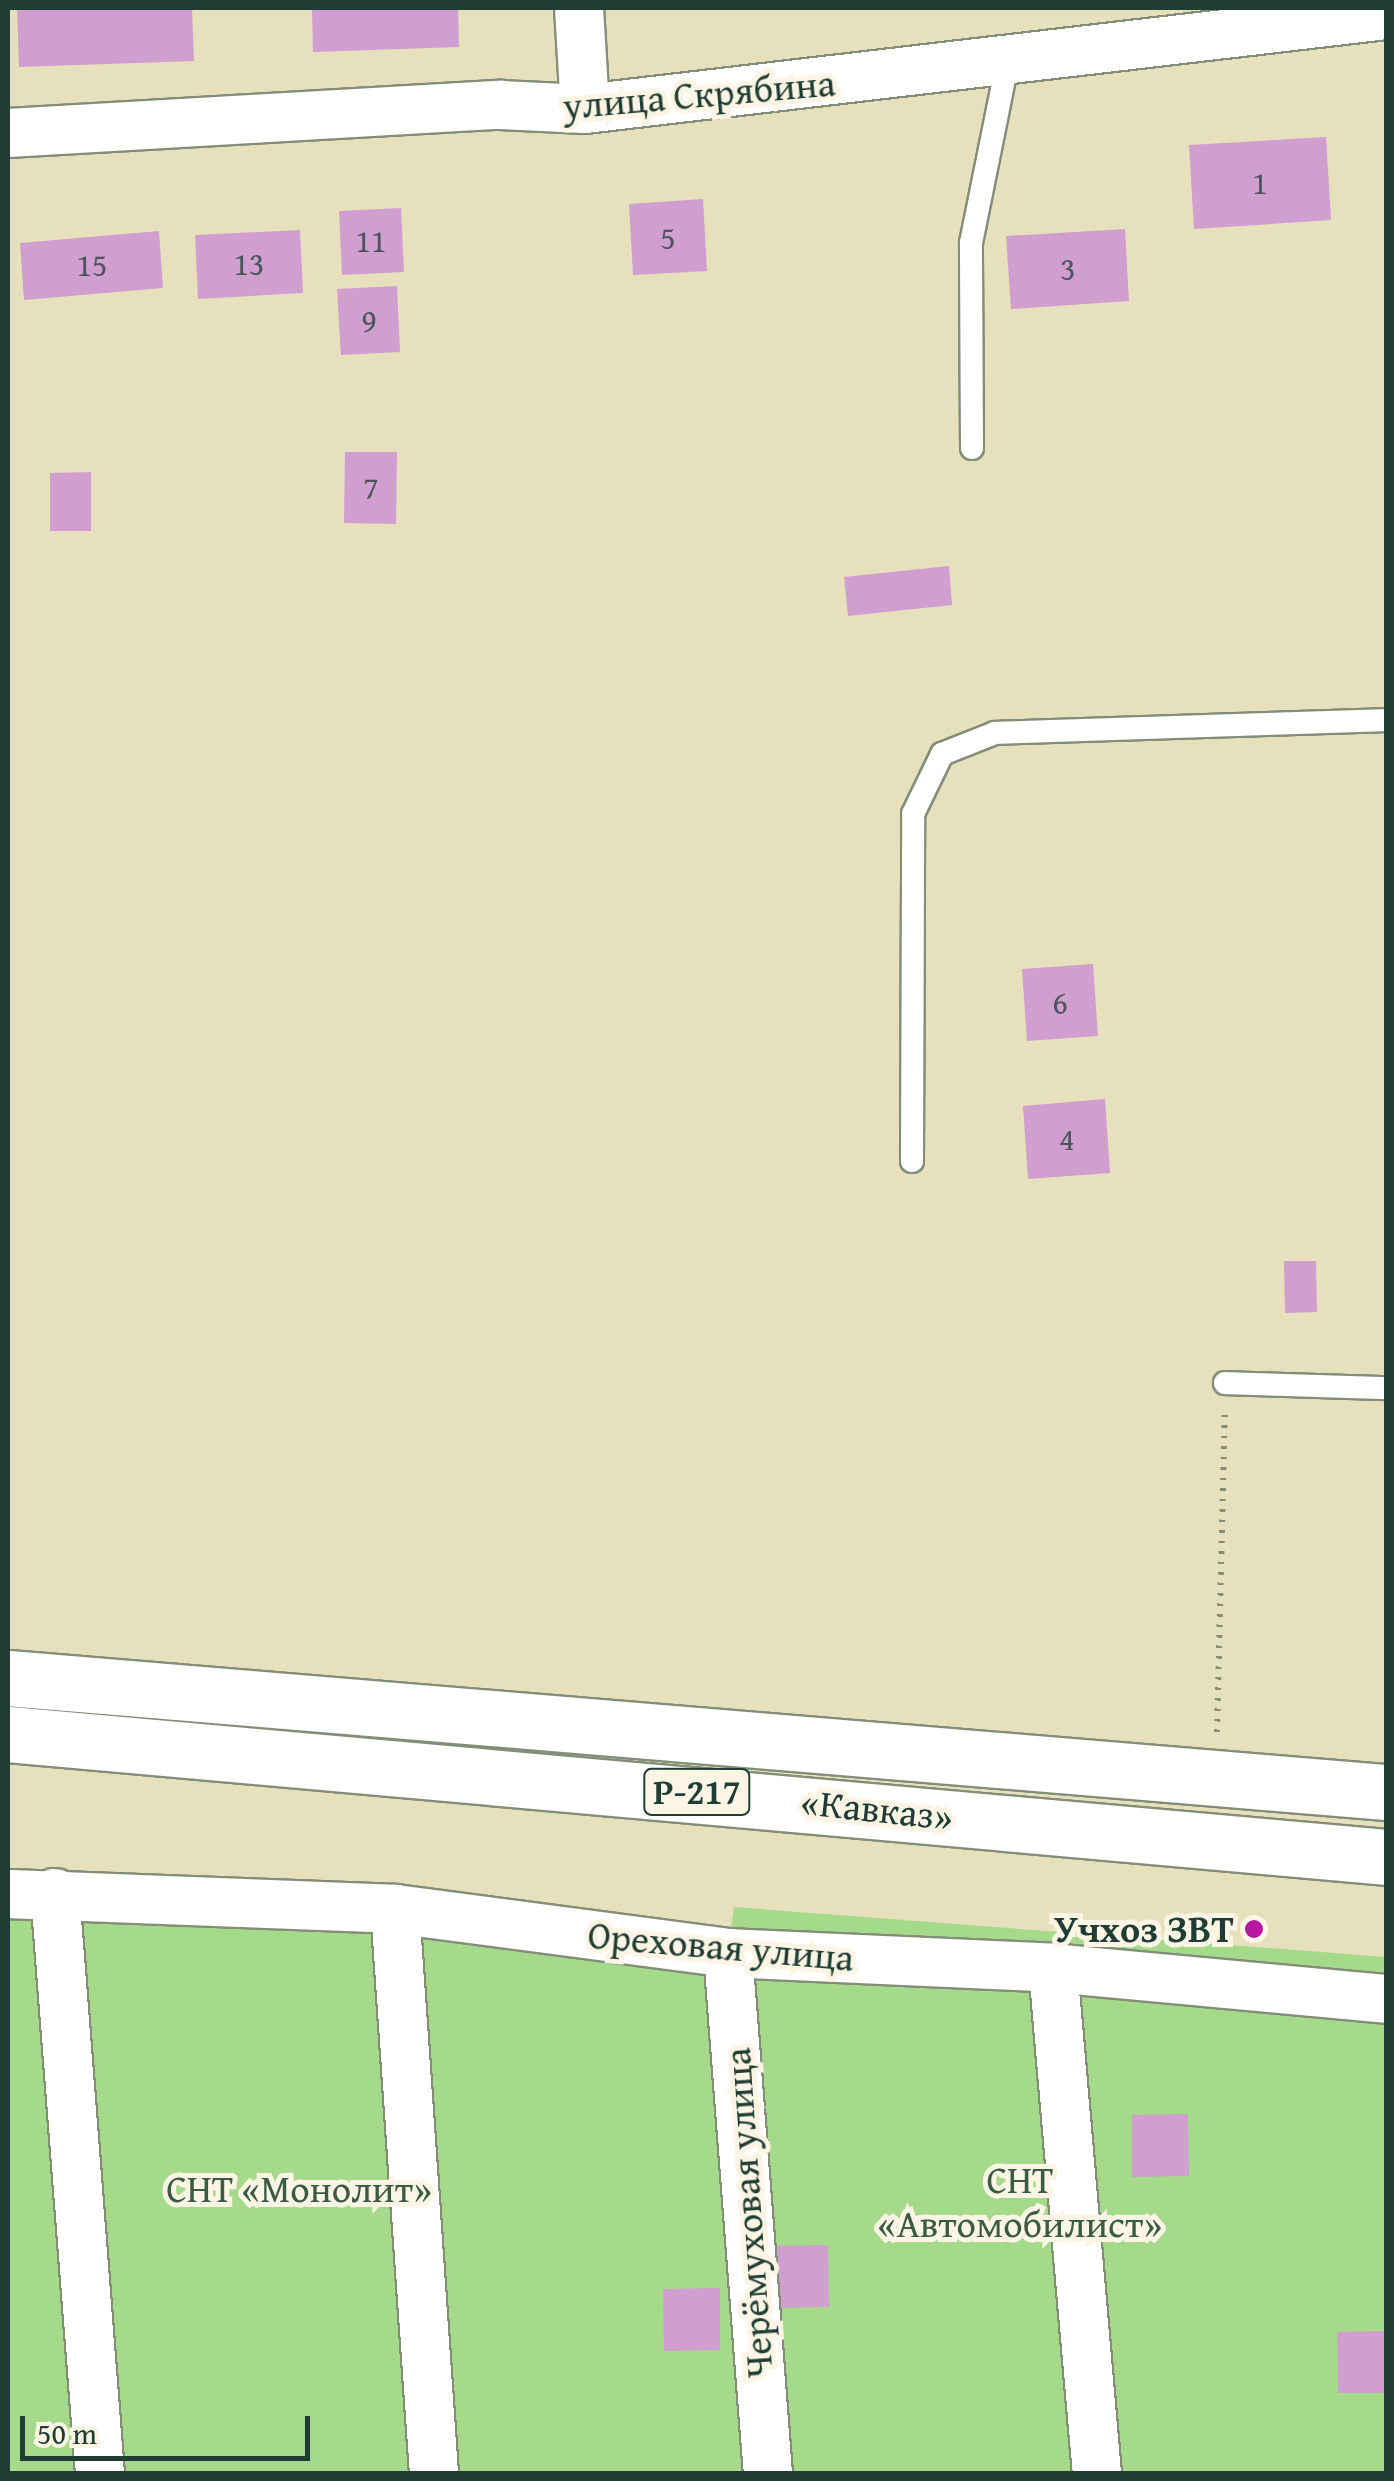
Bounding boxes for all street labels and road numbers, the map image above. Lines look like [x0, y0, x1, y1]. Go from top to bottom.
street label: улица Скрябина [561, 59, 837, 129]
road number: Р-217 [642, 1762, 752, 1822]
street label: «Кавказ» [799, 1778, 955, 1840]
street label: Ореховая улица [586, 1912, 856, 1980]
street label: Черёмуховая улица [714, 2046, 782, 2380]

